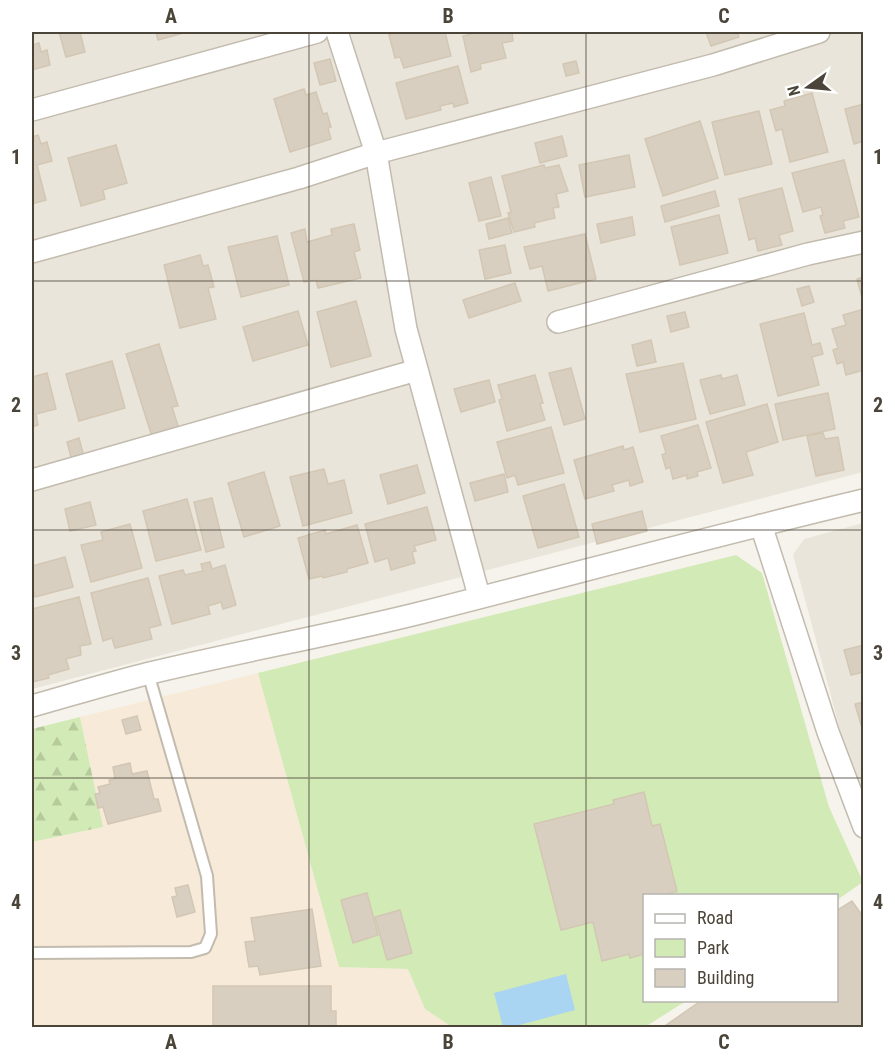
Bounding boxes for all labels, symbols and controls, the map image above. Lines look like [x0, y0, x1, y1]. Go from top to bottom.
text: A [165, 4, 177, 28]
text: B [442, 4, 454, 28]
text: C [718, 4, 730, 28]
north arrow [778, 57, 838, 117]
text: N [784, 84, 804, 98]
text: 1 [11, 145, 21, 169]
text: 1 [873, 145, 883, 169]
text: 2 [11, 393, 21, 417]
text: 2 [873, 393, 883, 417]
text: 3 [11, 641, 21, 665]
text: 3 [873, 641, 883, 665]
text: 4 [11, 890, 21, 914]
text: 4 [873, 890, 883, 914]
legend [643, 894, 838, 1002]
text: Road [697, 907, 733, 928]
text: Park [697, 937, 729, 958]
text: Building [697, 967, 754, 988]
text: A [165, 1030, 177, 1054]
text: B [442, 1030, 454, 1054]
text: C [718, 1030, 730, 1054]

